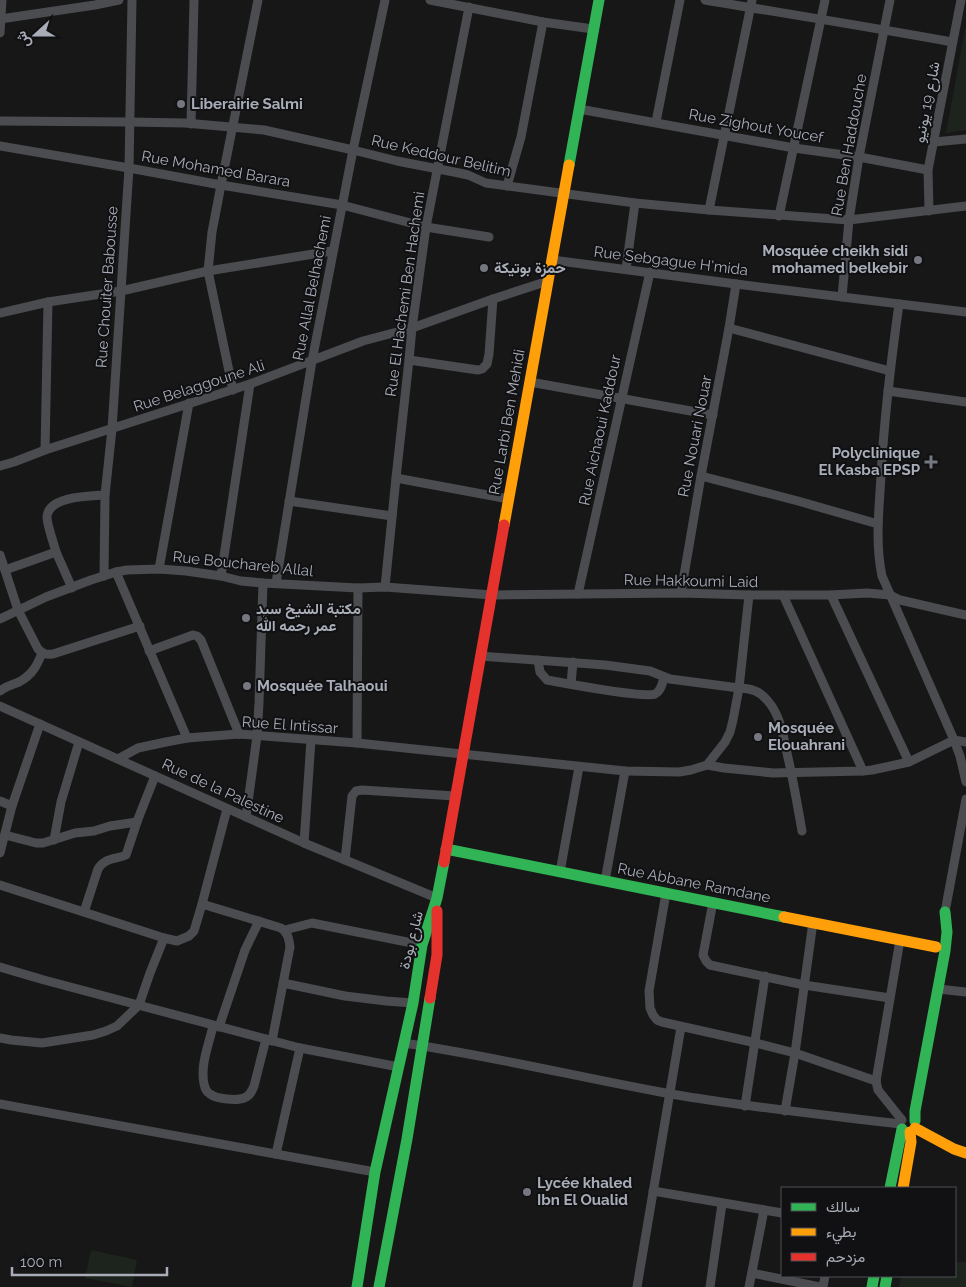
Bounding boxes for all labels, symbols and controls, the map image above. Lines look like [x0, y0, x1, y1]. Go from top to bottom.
north arrow [10, 10, 60, 60]
text: ش [12, 28, 34, 50]
street label: شارع 19 يونيو [910, 60, 946, 145]
street label: Rue Ben Haddouche [828, 72, 870, 217]
place label: Liberairie Salmi [191, 95, 303, 113]
marker: Liberairie Salmi [175, 98, 187, 110]
street label: Rue Zighout Youcef [687, 105, 826, 147]
street label: Rue Keddour Belitim [369, 131, 513, 181]
street label: Rue Mohamed Barara [140, 147, 292, 191]
street label: Rue El Hachemi Ben Hachemi [382, 190, 428, 398]
street label: Rue Chouiter Babousse [92, 205, 122, 369]
street label: Rue Allal Belhachemi [289, 214, 335, 362]
place label: Mosquée cheikh sidi mohamed belkebir [762, 242, 908, 277]
street label: Rue Sebgague H'mida [593, 243, 749, 279]
marker: Mosquée cheikh sidi mohamed belkebir [912, 254, 924, 266]
place label: حمزة بوتيكة [494, 259, 566, 277]
marker: حمزة بوتيكة [478, 262, 490, 274]
street label: Rue Larbi Ben Mehidi [485, 348, 529, 496]
street label: Rue Aichaoui Kaddour [575, 352, 625, 507]
street label: Rue Belaggoune Ali [131, 356, 267, 416]
street label: Rue Nouari Nouar [674, 373, 716, 498]
place label: Polyclinique El Kasba EPSP [818, 444, 921, 479]
marker: Polyclinique El Kasba EPSP [924, 455, 938, 469]
street label: Rue Bouchareb Allal [172, 548, 315, 580]
street label: Rue Hakkoumi Laid [624, 571, 758, 591]
place label: مكتبة الشيخ سيد عمر رحمه الله [256, 600, 361, 635]
marker: مكتبة الشيخ سيد عمر رحمه الله [240, 612, 252, 624]
place label: Mosquée Talhaoui [257, 677, 387, 695]
marker: Mosquée Talhaoui [241, 680, 253, 692]
street label: Rue El Intissar [241, 713, 339, 737]
place label: Mosquée Elouahrani [768, 719, 845, 754]
marker: Mosquée Elouahrani [752, 731, 764, 743]
street label: Rue de la Palestine [159, 755, 287, 827]
street label: Rue Abbane Ramdane [616, 859, 772, 907]
street label: شارع بودة [395, 909, 429, 971]
place label: Lycée khaled Ibn El Oualid [537, 1174, 632, 1209]
marker: Lycée khaled Ibn El Oualid [521, 1186, 533, 1198]
legend [781, 1187, 956, 1277]
text: سالك [826, 1198, 860, 1216]
text: بطيء [826, 1223, 856, 1245]
scale bar [12, 1244, 168, 1276]
text: مزدحم [826, 1248, 865, 1267]
text: 100 m [20, 1253, 62, 1271]

